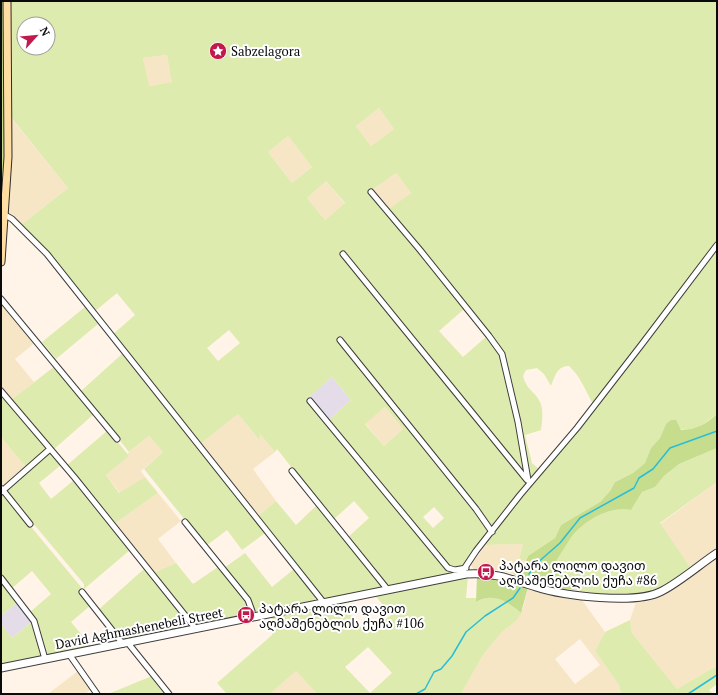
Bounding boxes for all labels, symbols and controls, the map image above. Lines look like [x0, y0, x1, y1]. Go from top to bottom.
north arrow [16, 16, 56, 56]
text: N [37, 25, 53, 39]
place icon: Sabzelagora [208, 41, 228, 61]
place label: Sabzelagora [231, 42, 301, 60]
place label: პატარა ლილო დავით აღმაშენებლის ქუჩა #86 [499, 556, 657, 589]
bus stop icon: პატარა ლილო დავით აღმაშენებლის ქუჩა #86 [476, 562, 496, 582]
place label: პატარა ლილო დავით აღმაშენებლის ქუჩა #106 [259, 599, 424, 632]
street label: David Aghmashenebeli Street [54, 603, 225, 653]
bus stop icon: პატარა ლილო დავით აღმაშენებლის ქუჩა #106 [236, 605, 256, 625]

